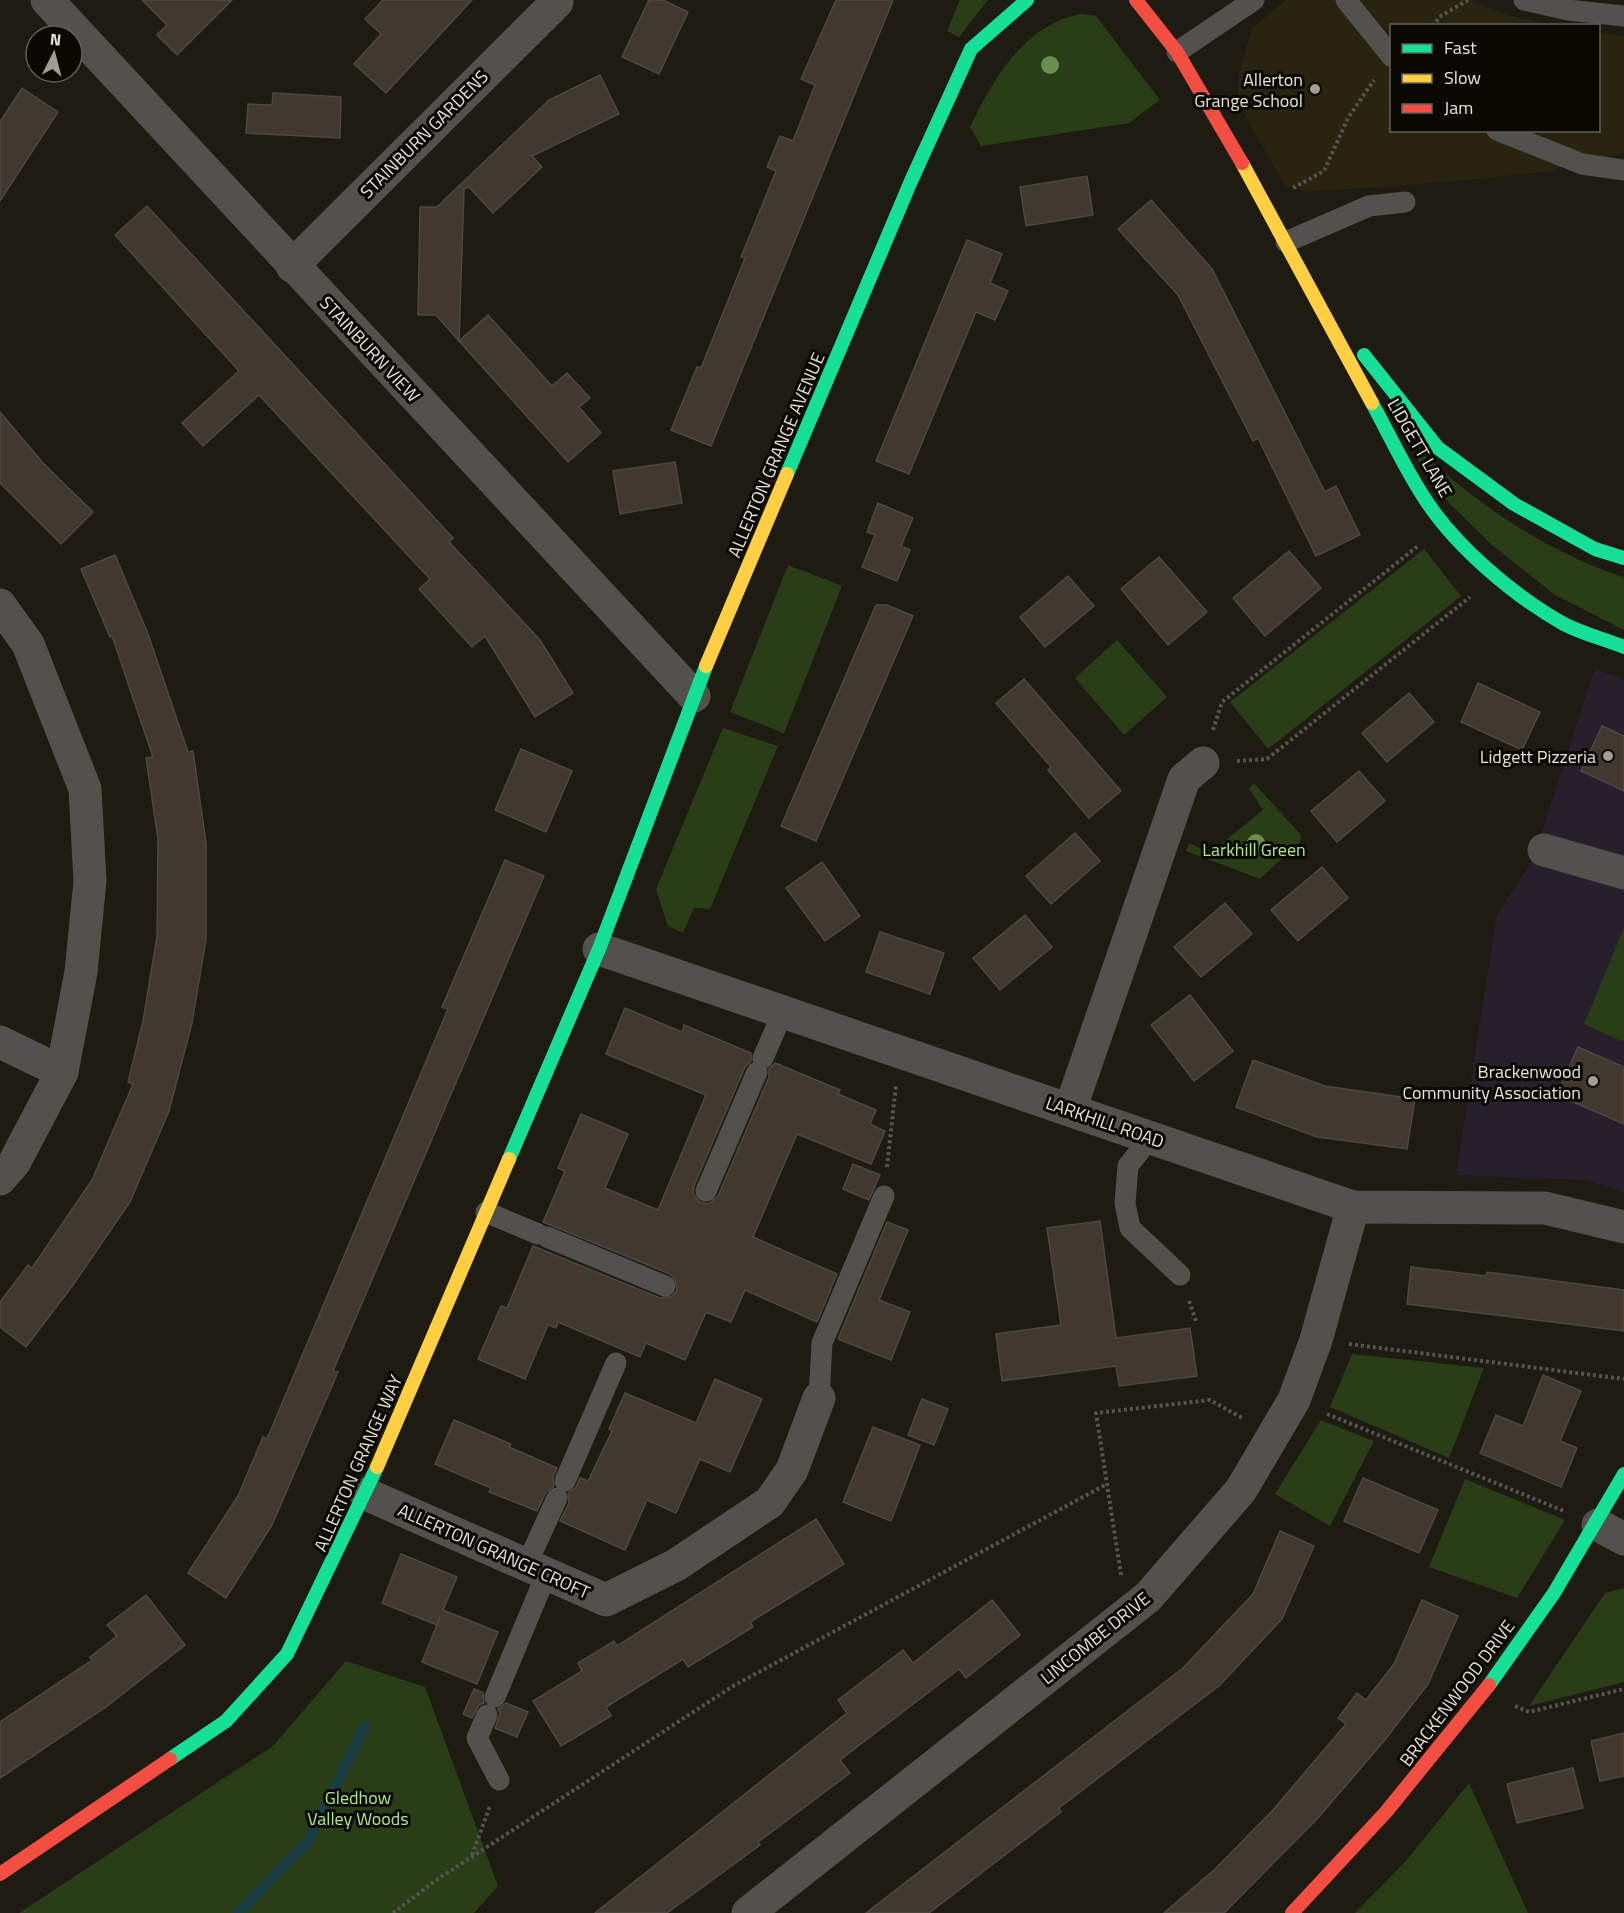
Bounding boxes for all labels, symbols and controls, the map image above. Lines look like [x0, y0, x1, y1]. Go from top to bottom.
north arrow [24, 24, 84, 84]
legend [1390, 24, 1600, 132]
text: N [49, 27, 62, 52]
text: Fast [1444, 34, 1477, 61]
street label: STAINBURN GARDENS [354, 64, 494, 204]
text: Slow [1444, 64, 1481, 91]
place label: Allerton Grange School [1194, 66, 1303, 114]
marker: Allerton Grange School [1308, 82, 1322, 96]
text: Jam [1444, 94, 1473, 121]
street label: STAINBURN VIEW [314, 290, 426, 408]
street label: ALLERTON GRANGE AVENUE [721, 348, 831, 562]
street label: LIDGETT LANE [1381, 394, 1459, 502]
place label: Lidgett Pizzeria [1480, 743, 1596, 770]
marker: Lidgett Pizzeria [1601, 749, 1615, 763]
park label: Larkhill Green [1202, 836, 1306, 863]
place label: Brackenwood Community Association [1402, 1058, 1581, 1106]
marker: Brackenwood Community Association [1586, 1074, 1600, 1088]
street label: LARKHILL ROAD [1042, 1089, 1168, 1155]
street label: ALLERTON GRANGE WAY [307, 1370, 409, 1556]
street label: ALLERTON GRANGE CROFT [394, 1496, 595, 1606]
street label: LINCOMBE DRIVE [1034, 1585, 1156, 1691]
street label: BRACKENWOOD DRIVE [1393, 1614, 1521, 1772]
park label: Gledhow Valley Woods [307, 1784, 409, 1832]

